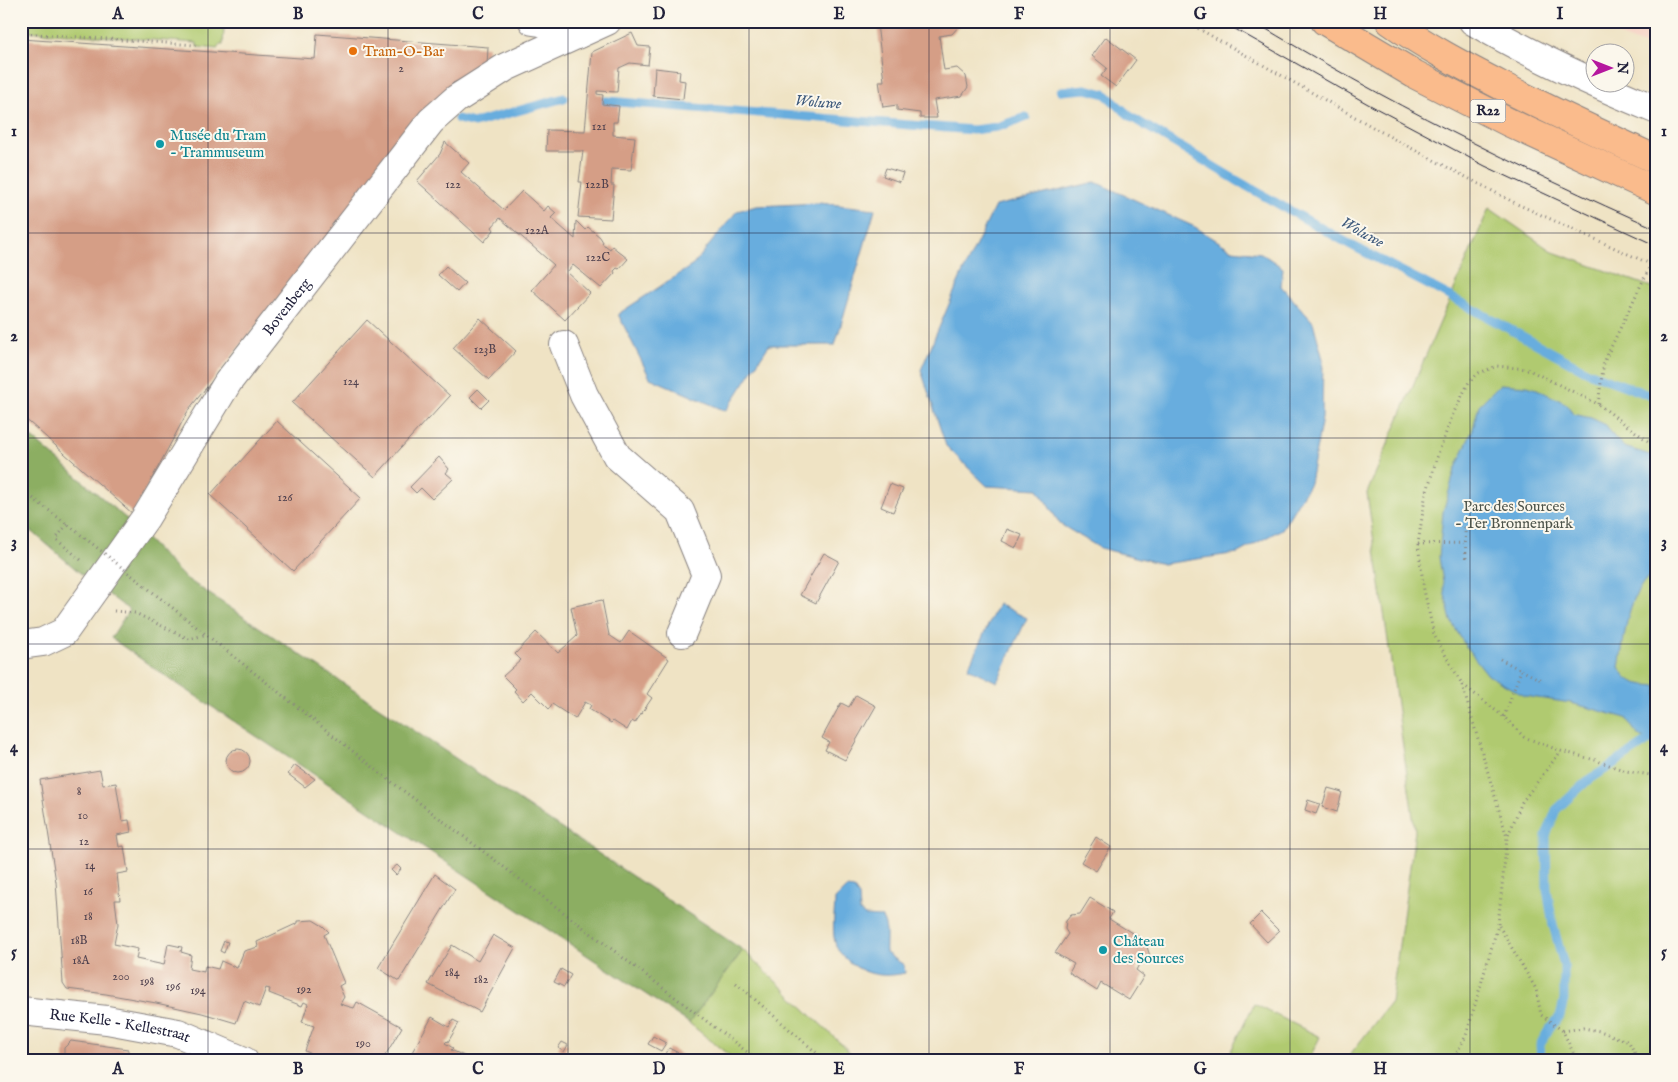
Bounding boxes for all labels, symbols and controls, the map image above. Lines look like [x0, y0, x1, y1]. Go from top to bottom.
text: A [112, 5, 125, 25]
text: B [293, 5, 304, 25]
text: C [472, 5, 484, 25]
text: D [653, 5, 666, 25]
text: E [833, 5, 845, 25]
text: F [1014, 5, 1025, 25]
text: G [1194, 5, 1207, 25]
text: H [1373, 5, 1387, 25]
text: I [1557, 5, 1564, 25]
place label: Tram-O-Bar [363, 42, 445, 61]
north arrow [1586, 42, 1636, 92]
marker: Tram-O-Bar [347, 45, 359, 57]
house number: 2 [398, 61, 404, 76]
text: N [1613, 61, 1631, 74]
water label: Woluwe [794, 91, 843, 115]
road number: R22 [1470, 100, 1506, 122]
house number: 121 [592, 119, 606, 134]
text: 1 [11, 122, 17, 142]
text: 1 [1661, 122, 1667, 142]
place label: Musée du Tram - Trammuseum [170, 126, 267, 162]
marker: Musée du Tram - Trammuseum [154, 138, 166, 150]
house number: 122 [445, 177, 461, 192]
house number: 122B [585, 177, 609, 192]
water label: Woluwe [1337, 213, 1388, 253]
house number: 122A [525, 223, 550, 238]
house number: 122C [586, 250, 611, 265]
street label: Bovenberg [258, 273, 315, 339]
text: 2 [10, 327, 18, 347]
text: 2 [1660, 327, 1668, 347]
house number: 123B [474, 342, 496, 357]
house number: 124 [343, 374, 359, 389]
house number: 126 [277, 490, 294, 505]
park label: Parc des Sources - Ter Bronnenpark [1455, 497, 1574, 533]
text: 3 [11, 533, 17, 553]
text: 3 [1661, 533, 1667, 553]
text: 4 [10, 738, 19, 758]
text: 4 [1660, 738, 1669, 758]
house number: 8 [77, 784, 82, 799]
house number: 10 [78, 808, 88, 823]
house number: 12 [79, 834, 89, 849]
house number: 14 [85, 858, 95, 873]
house number: 16 [83, 884, 94, 899]
house number: 18 [83, 909, 93, 924]
place label: Château des Sources [1113, 932, 1184, 968]
house number: 18B [70, 933, 88, 948]
text: 5 [11, 943, 17, 963]
text: 5 [1661, 943, 1667, 963]
marker: Château des Sources [1097, 944, 1109, 956]
house number: 18A [72, 953, 91, 968]
house number: 184 [444, 965, 460, 980]
house number: 200 [112, 969, 130, 984]
house number: 182 [474, 972, 489, 987]
house number: 198 [140, 974, 154, 989]
house number: 196 [166, 979, 181, 994]
house number: 192 [296, 982, 312, 997]
house number: 194 [190, 983, 206, 998]
street label: Rue Kelle - Kellestraat [49, 1005, 193, 1047]
house number: 190 [355, 1036, 371, 1051]
text: A [112, 1060, 125, 1080]
text: B [293, 1060, 304, 1080]
text: C [472, 1060, 484, 1080]
text: D [653, 1060, 666, 1080]
text: E [833, 1060, 845, 1080]
text: F [1014, 1060, 1025, 1080]
text: G [1194, 1060, 1207, 1080]
text: H [1373, 1060, 1387, 1080]
text: I [1557, 1060, 1564, 1080]

